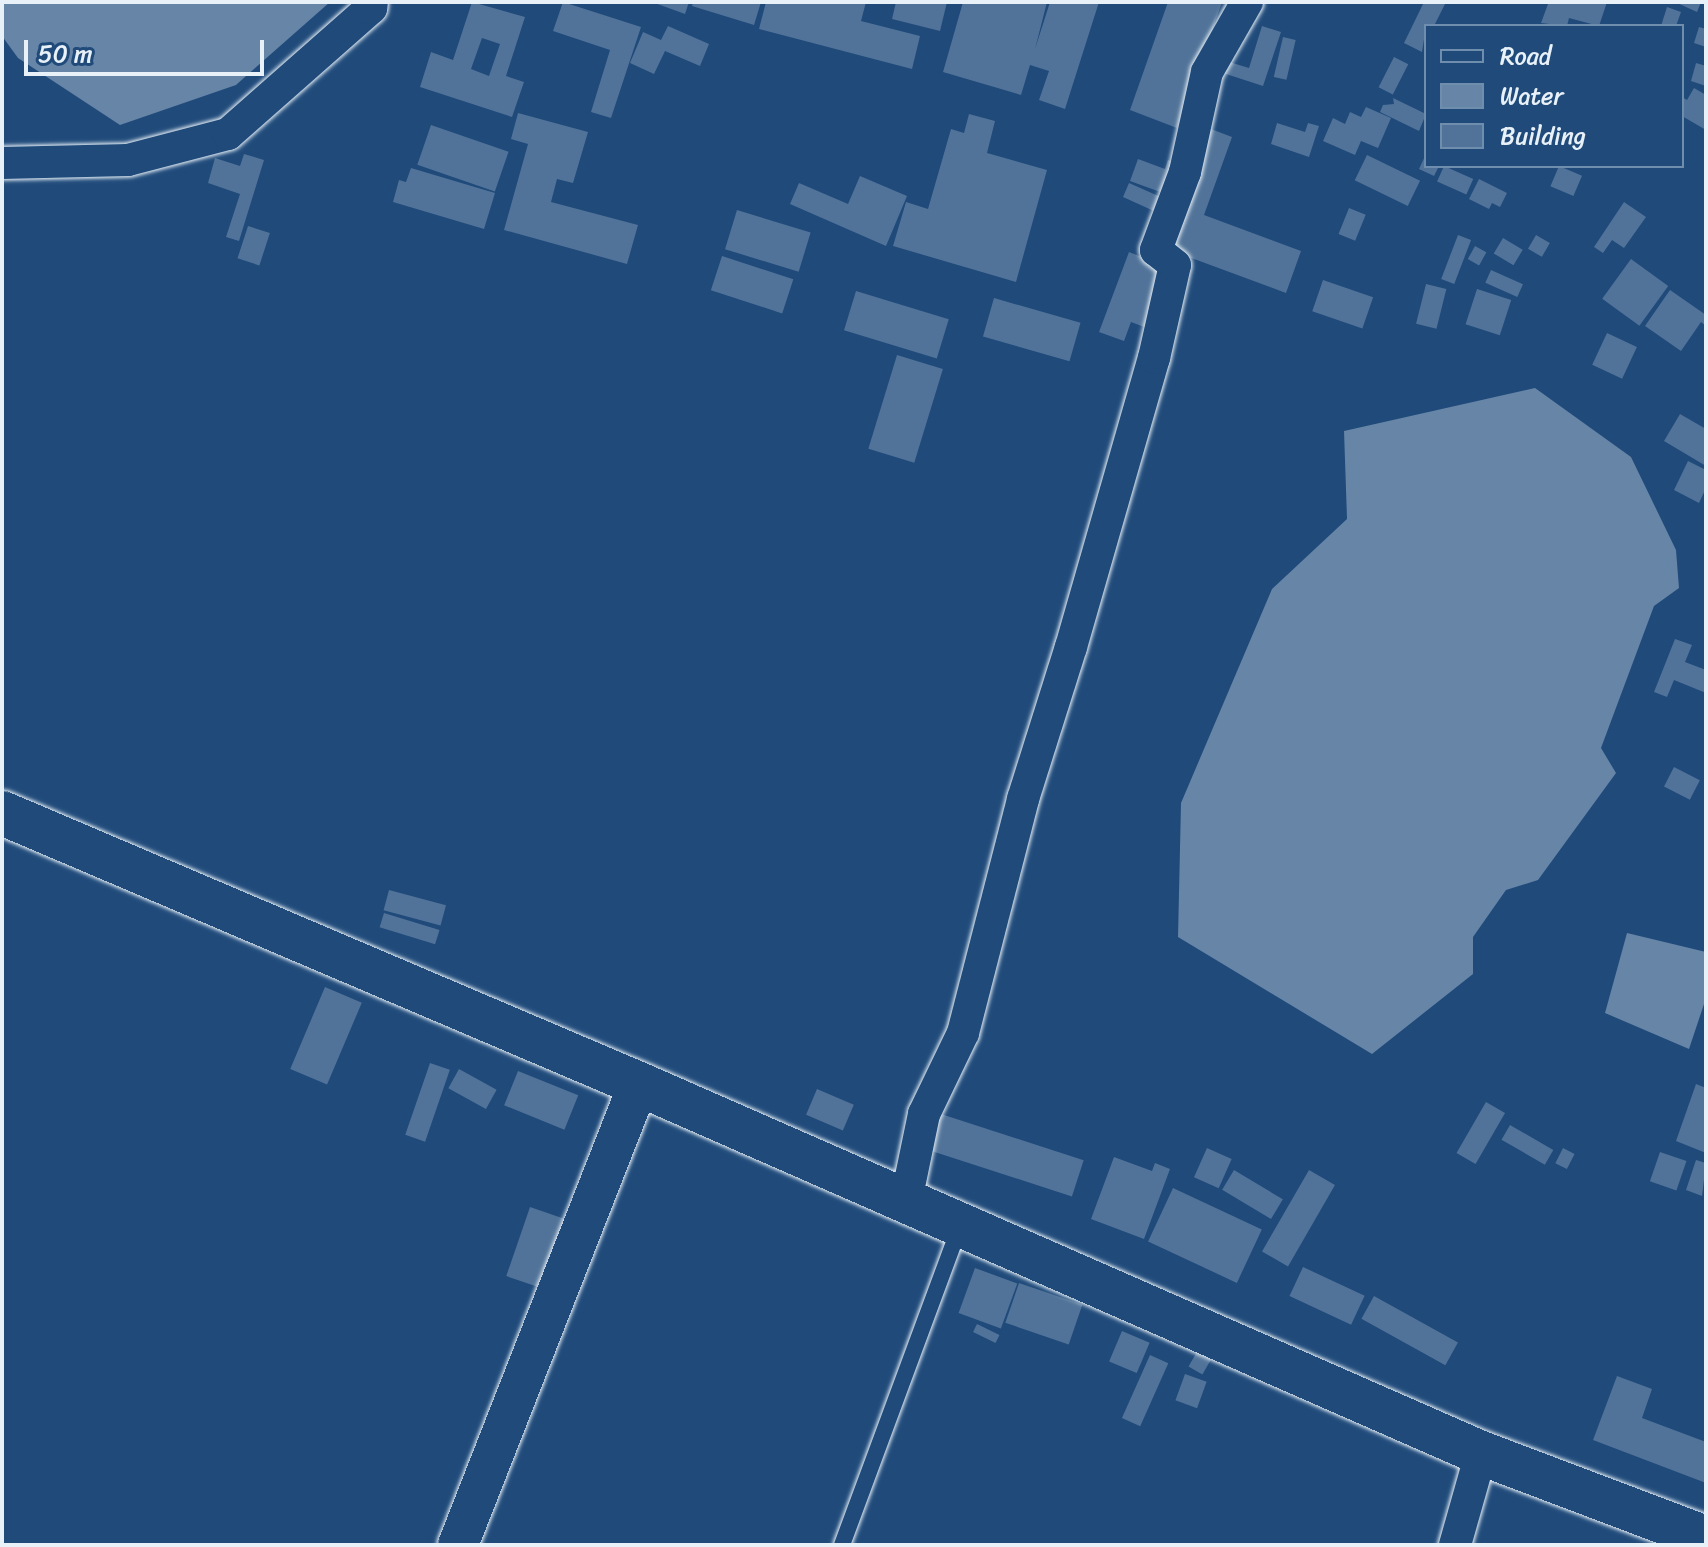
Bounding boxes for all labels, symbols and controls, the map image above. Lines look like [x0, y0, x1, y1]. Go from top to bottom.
scale bar [28, 24, 268, 74]
legend [1424, 24, 1684, 168]
text: 50 m [38, 33, 93, 75]
text: Road [1500, 35, 1551, 77]
text: Water [1500, 75, 1563, 117]
text: Building [1500, 115, 1586, 157]

